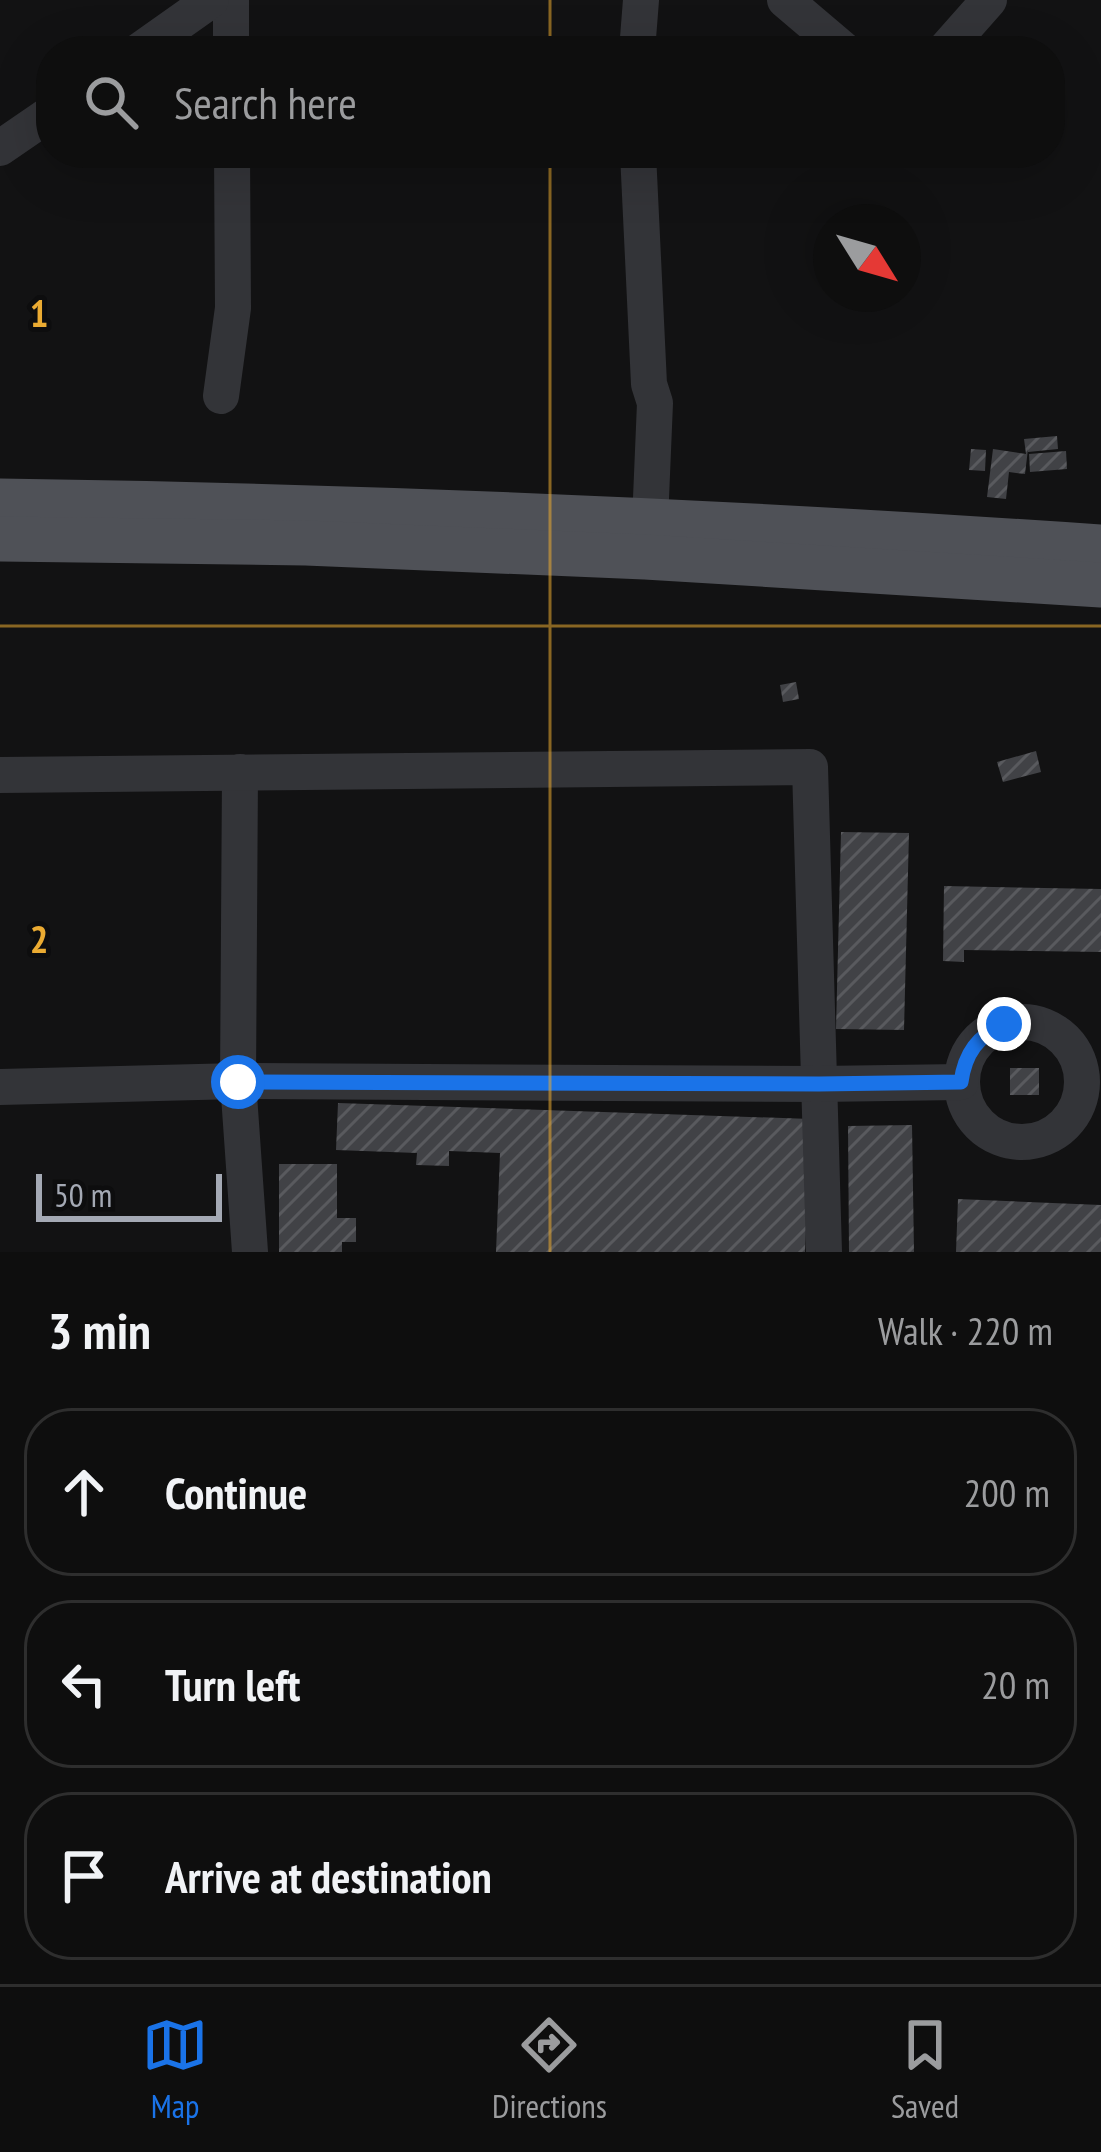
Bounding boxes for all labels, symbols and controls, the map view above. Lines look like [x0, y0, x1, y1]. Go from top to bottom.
search box [36, 36, 1065, 168]
icon: search [78, 69, 144, 135]
text: Search here [174, 73, 357, 131]
north arrow [813, 204, 921, 312]
text: 1 [30, 287, 48, 338]
text: 2 [30, 913, 48, 964]
route end [977, 997, 1031, 1051]
route start [211, 1055, 265, 1109]
scale bar [36, 1168, 222, 1221]
text: 50 m [54, 1173, 112, 1216]
text: 3 min [48, 1297, 151, 1363]
text: Walk · 220 m [878, 1305, 1053, 1356]
icon: ahead [51, 1459, 117, 1525]
text: Continue [165, 1463, 307, 1521]
text: 200 m [964, 1467, 1050, 1518]
icon: left [51, 1651, 117, 1717]
text: Turn left [165, 1655, 300, 1713]
text: 20 m [981, 1659, 1050, 1710]
icon: arrive [51, 1843, 117, 1909]
text: Arrive at destination [165, 1847, 492, 1905]
tab: Map [142, 2012, 208, 2127]
tab: Directions [492, 2012, 607, 2127]
tab: Saved [891, 2012, 959, 2127]

